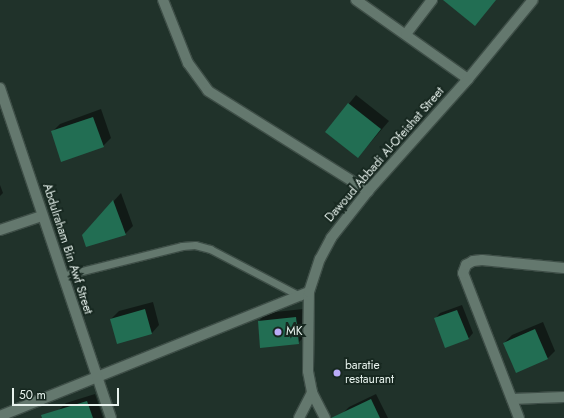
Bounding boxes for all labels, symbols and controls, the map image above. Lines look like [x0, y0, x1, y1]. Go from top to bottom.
street label: Dawoud Abbadi Al-Ofeishat Street [323, 85, 447, 225]
street label: Abdulraham Bin Awf Street [39, 182, 95, 316]
place label: MK [286, 325, 302, 339]
marker: MK [273, 327, 283, 337]
place label: baratie restaurant [345, 359, 394, 387]
marker: baratie restaurant [332, 368, 342, 378]
scale bar [14, 380, 121, 406]
text: 50 m [19, 386, 46, 404]

